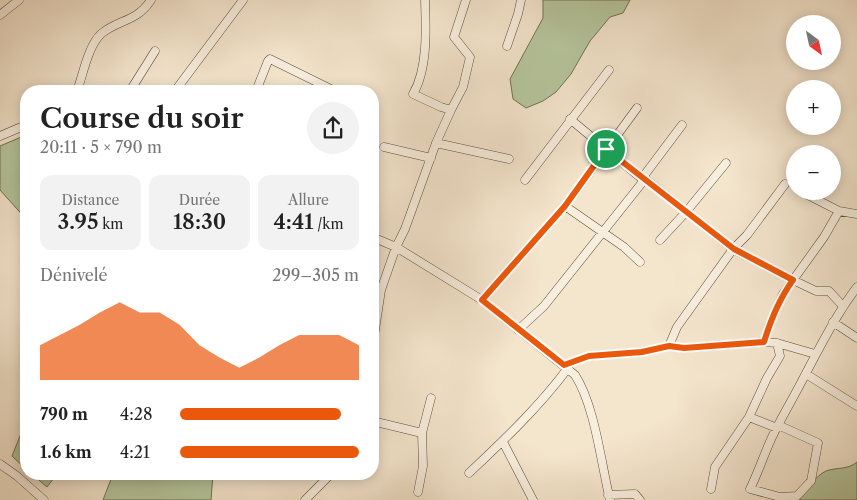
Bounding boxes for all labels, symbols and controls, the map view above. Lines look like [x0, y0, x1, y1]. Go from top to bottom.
north arrow [786, 15, 841, 70]
map controls [786, 15, 841, 200]
button: + [786, 80, 841, 135]
text: Course du soir [40, 101, 244, 135]
button: share [307, 102, 359, 154]
pin [585, 128, 627, 170]
icon: arrive [592, 135, 620, 163]
text: 20:11 · 5 × 790 m [40, 137, 162, 157]
button: − [786, 145, 841, 200]
text: Distance [62, 191, 119, 209]
text: Durée [179, 191, 220, 209]
text: Allure [288, 191, 329, 209]
text: 3.95 [58, 209, 99, 234]
text: 18:30 [173, 209, 226, 234]
text: 4:41 [274, 209, 314, 234]
text: km [99, 215, 123, 233]
text: /km [314, 215, 343, 233]
text: Dénivelé [40, 265, 108, 285]
text: 299–305 m [272, 265, 359, 285]
text: 790 m [40, 404, 88, 424]
text: 4:28 [120, 404, 152, 424]
text: 1.6 km [40, 442, 92, 462]
text: 4:21 [120, 442, 150, 462]

